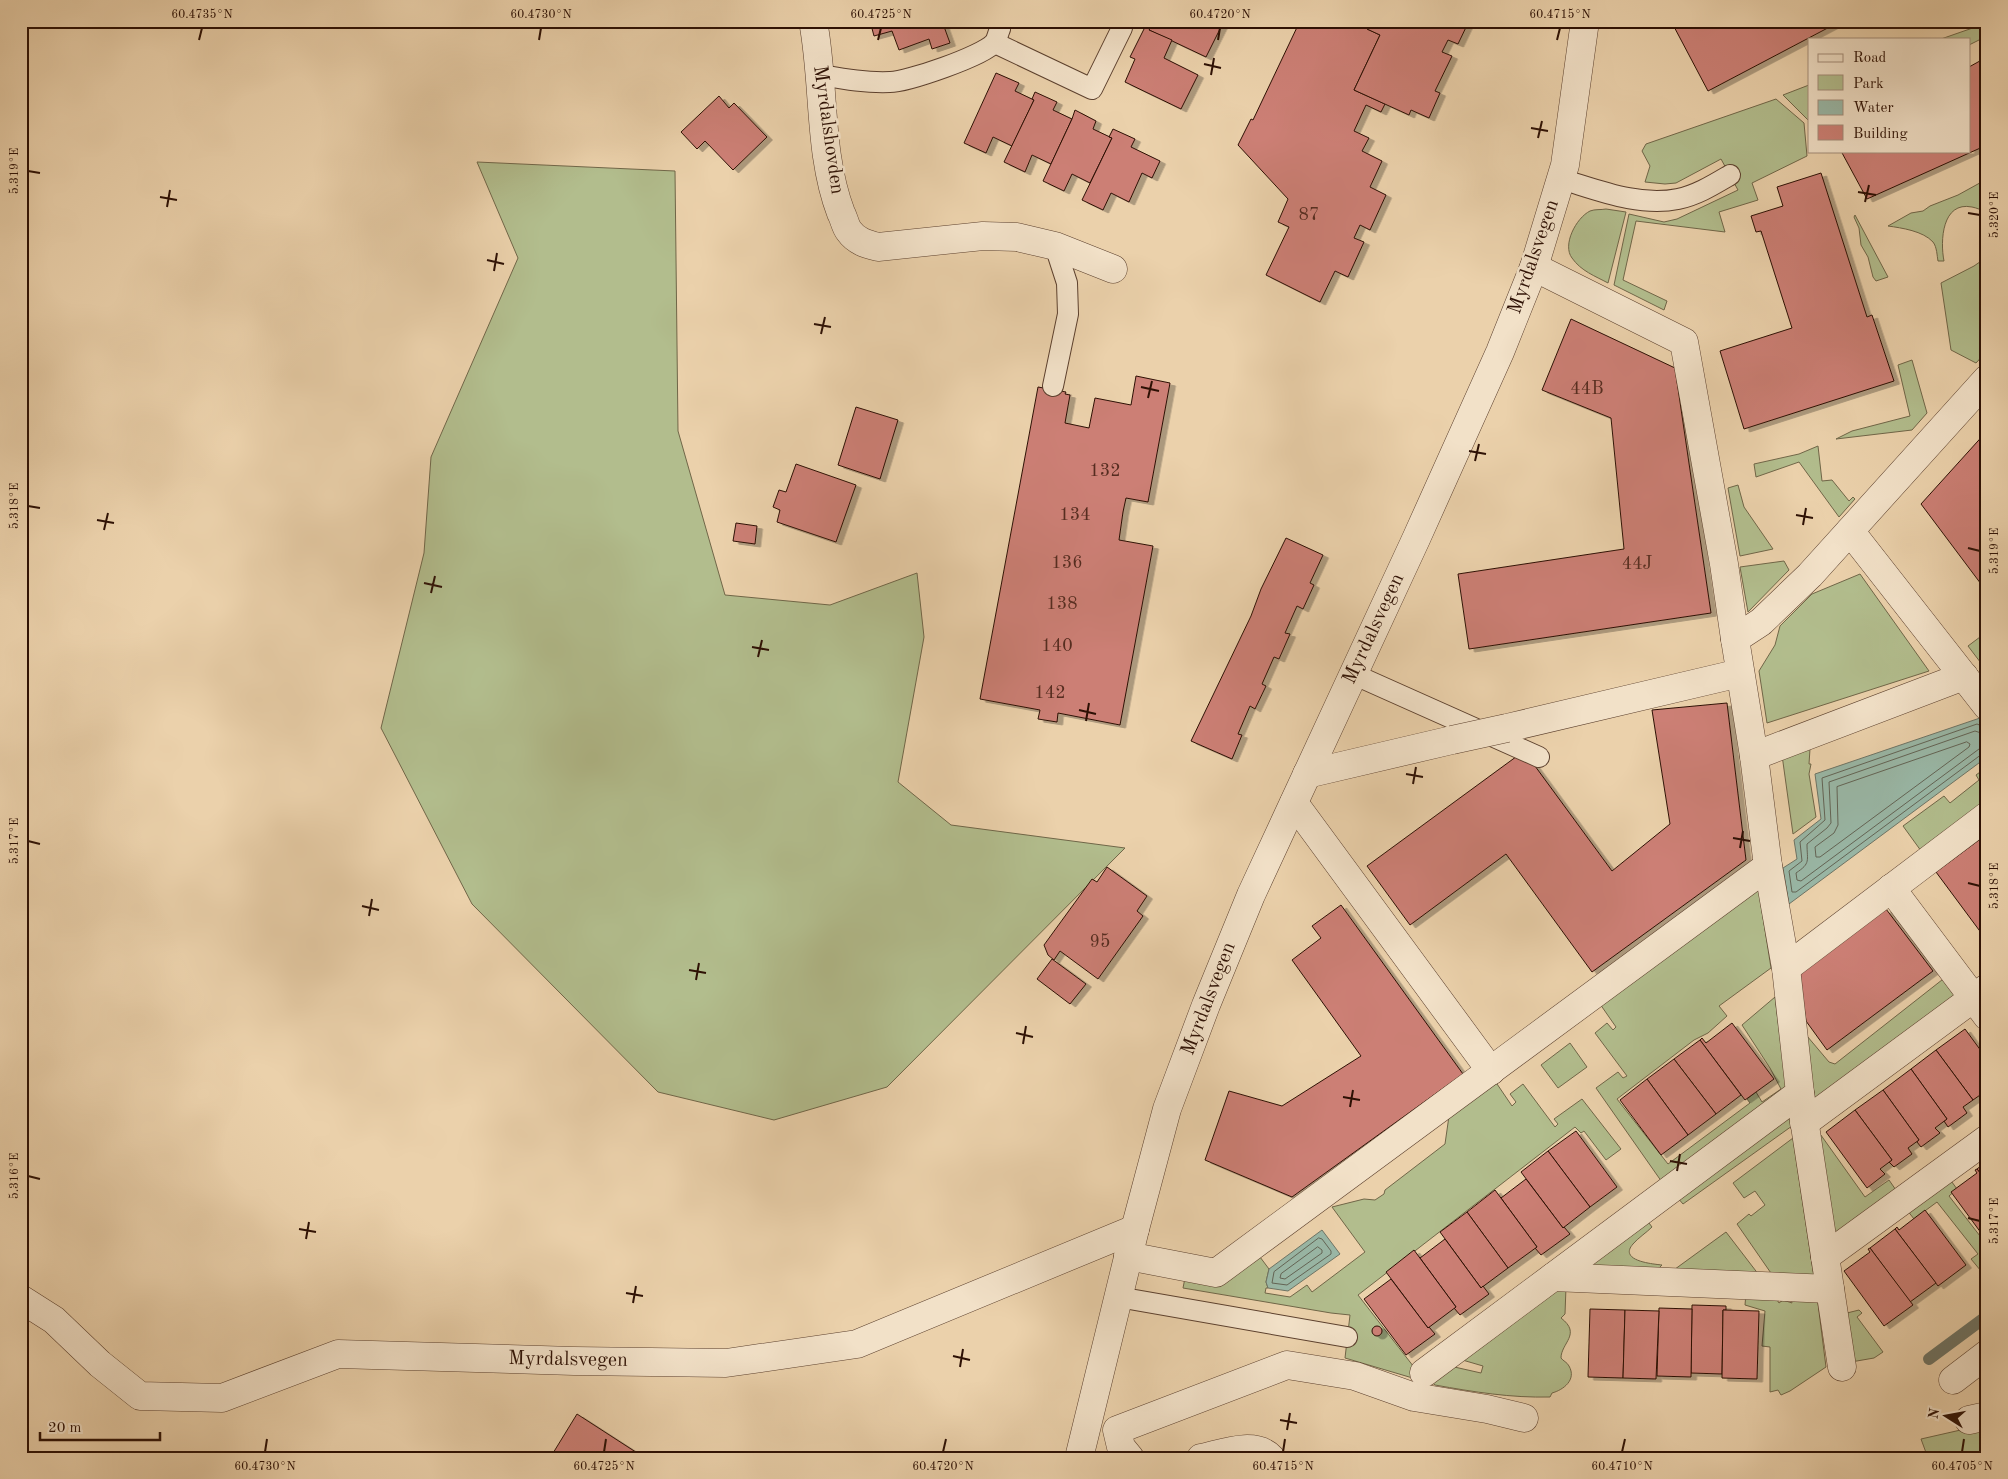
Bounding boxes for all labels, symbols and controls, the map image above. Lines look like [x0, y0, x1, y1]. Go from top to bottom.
text: 60.4735°N [171, 8, 233, 21]
text: 60.4725°N [850, 8, 912, 21]
text: 60.4715°N [1529, 8, 1591, 21]
text: 60.4730°N [510, 9, 572, 21]
text: 60.4720°N [1189, 9, 1251, 21]
legend [1808, 38, 1970, 152]
text: Road [1853, 51, 1887, 66]
street label: Myrdalshovden [809, 64, 847, 196]
text: Park [1853, 77, 1884, 92]
text: Water [1853, 101, 1894, 116]
text: Building [1853, 127, 1908, 142]
text: 5.319°E [8, 148, 21, 194]
text: 5.320°E [1988, 192, 2001, 238]
street label: Myrdalsvegen [1505, 197, 1563, 317]
house number: 87 [1299, 206, 1319, 224]
house number: 44B [1570, 380, 1604, 398]
house number: 132 [1089, 462, 1121, 480]
text: 5.318°E [8, 483, 21, 529]
house number: 134 [1059, 506, 1091, 524]
text: 5.319°E [1988, 528, 2001, 574]
house number: 136 [1051, 554, 1083, 572]
house number: 44J [1622, 555, 1653, 573]
street label: Myrdalsvegen [1340, 570, 1408, 687]
house number: 138 [1046, 595, 1078, 613]
house number: 140 [1041, 637, 1073, 655]
house number: 142 [1034, 684, 1066, 702]
text: 5.317°E [8, 818, 21, 864]
text: 5.318°E [1988, 863, 2001, 909]
house number: 95 [1090, 933, 1110, 951]
street label: Myrdalsvegen [1178, 939, 1240, 1058]
text: 5.316°E [8, 1153, 21, 1199]
text: 5.317°E [1988, 1198, 2001, 1244]
street label: Myrdalsvegen [508, 1349, 628, 1371]
north arrow [1920, 1392, 1970, 1442]
text: N [1926, 1407, 1942, 1420]
scale bar [40, 1409, 160, 1441]
text: 20 m [48, 1421, 82, 1436]
text: 60.4725°N [573, 1460, 635, 1473]
text: 60.4715°N [1252, 1460, 1314, 1473]
text: 60.4705°N [1931, 1460, 1993, 1473]
text: 60.4730°N [234, 1461, 296, 1473]
text: 60.4720°N [912, 1461, 974, 1473]
text: 60.4710°N [1591, 1461, 1653, 1473]

